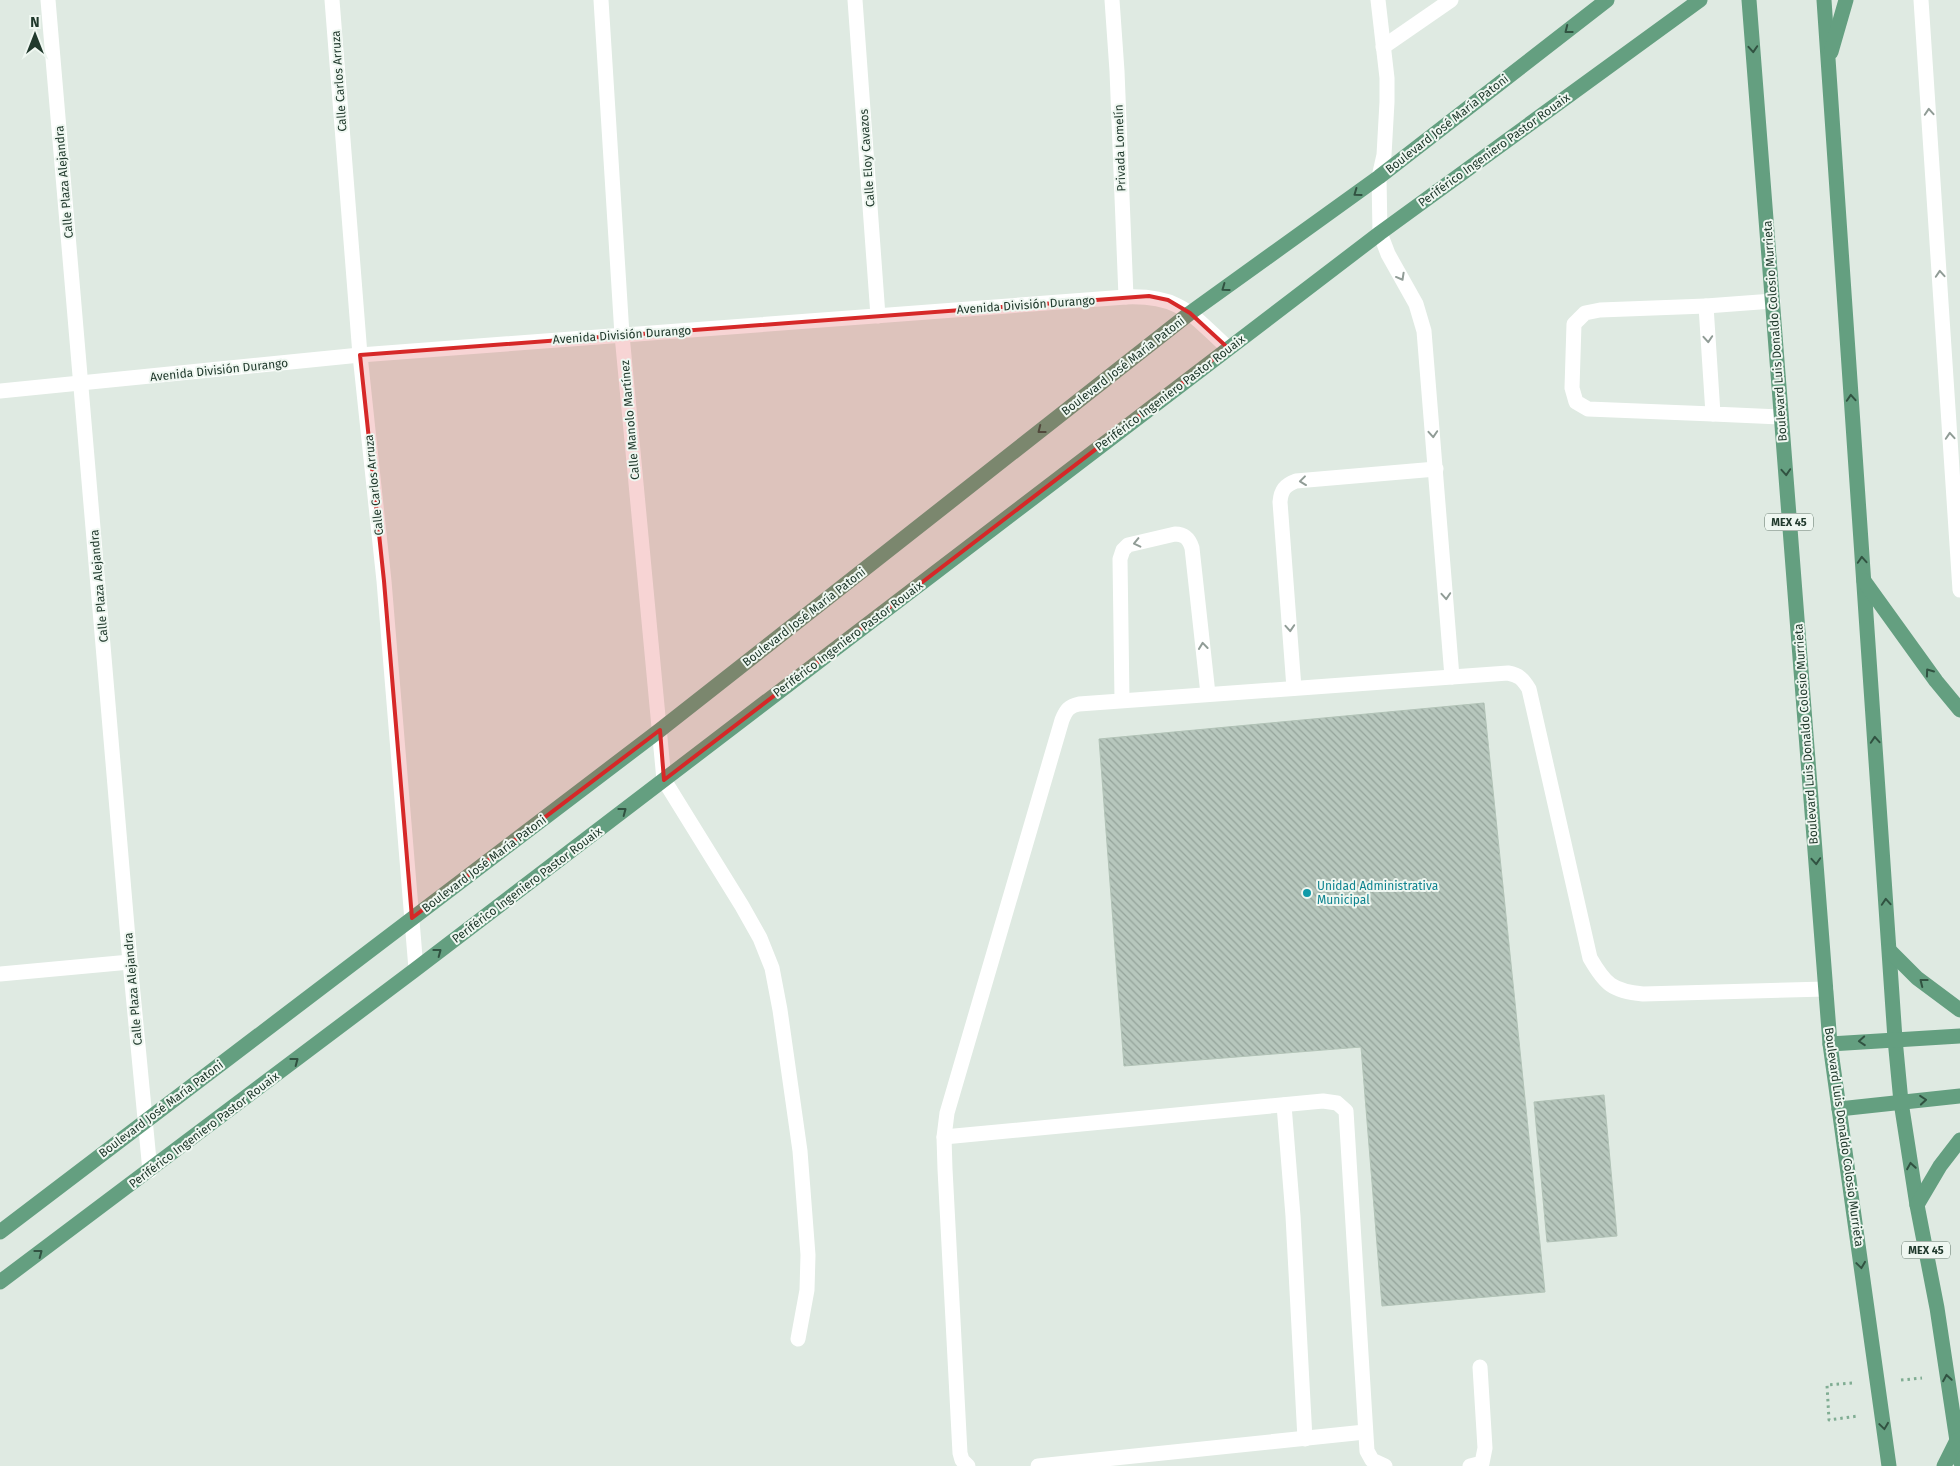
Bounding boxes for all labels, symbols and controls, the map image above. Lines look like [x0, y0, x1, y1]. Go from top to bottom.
north arrow [10, 10, 60, 60]
text: N [30, 14, 40, 31]
one-way arrow [1565, 24, 1574, 33]
street label: Calle Carlos Arruza [328, 30, 350, 132]
one-way arrow [1747, 45, 1758, 53]
street label: Boulevard José María Patoni [1383, 72, 1511, 176]
street label: Periférico Ingeniero Pastor Rouaix [1415, 90, 1573, 210]
street label: Privada Lomelín [1111, 104, 1129, 192]
street label: Calle Eloy Cavazos [857, 108, 877, 208]
one-way arrow [1923, 108, 1934, 116]
street label: Calle Plaza Alejandra [52, 125, 76, 239]
one-way arrow [1353, 187, 1362, 196]
street label: Boulevard Luis Donaldo Colosio Murrieta [1760, 220, 1790, 442]
one-way arrow [1934, 270, 1945, 278]
one-way arrow [1395, 272, 1405, 281]
one-way arrow [1221, 282, 1231, 291]
street label: Avenida División Durango [956, 293, 1096, 317]
street label: Boulevard José María Patoni [1059, 314, 1187, 418]
street label: Avenida División Durango [552, 323, 692, 347]
street label: Periférico Ingeniero Pastor Rouaix [1092, 332, 1248, 454]
one-way arrow [1702, 336, 1713, 344]
street label: Avenida División Durango [149, 356, 289, 384]
street label: Calle Manolo Martínez [618, 360, 642, 480]
one-way arrow [1846, 394, 1857, 402]
one-way arrow [1038, 425, 1047, 433]
one-way arrow [1428, 430, 1439, 438]
one-way arrow [1945, 432, 1956, 440]
street label: Calle Carlos Arruza [362, 434, 386, 536]
one-way arrow [1780, 469, 1791, 477]
one-way arrow [1298, 475, 1306, 486]
road number: MEX 45 [1765, 514, 1813, 530]
street label: Calle Plaza Alejandra [87, 529, 111, 643]
one-way arrow [1132, 537, 1141, 548]
one-way arrow [1857, 556, 1868, 564]
street label: Boulevard José María Patoni [740, 565, 868, 669]
street label: Periférico Ingeniero Pastor Rouaix [770, 578, 926, 700]
one-way arrow [1440, 592, 1451, 600]
street label: Boulevard Luis Donaldo Colosio Murrieta [1791, 623, 1821, 845]
one-way arrow [1284, 624, 1295, 632]
one-way arrow [1198, 641, 1209, 649]
one-way arrow [1926, 668, 1936, 677]
one-way arrow [1869, 736, 1880, 744]
one-way arrow [617, 808, 627, 817]
street label: Boulevard José María Patoni [419, 813, 549, 915]
street label: Periférico Ingeniero Pastor Rouaix [449, 824, 605, 946]
one-way arrow [1810, 857, 1821, 865]
place label: Unidad Administrativa Municipal [1317, 879, 1438, 907]
marker: Unidad Administrativa Municipal [1301, 887, 1313, 899]
one-way arrow [1881, 898, 1892, 906]
street label: Calle Plaza Alejandra [121, 932, 145, 1046]
one-way arrow [432, 950, 441, 958]
one-way arrow [1920, 980, 1929, 988]
street label: Boulevard Luis Donaldo Colosio Murrieta [1822, 1026, 1866, 1248]
one-way arrow [1858, 1035, 1866, 1046]
street label: Boulevard José María Patoni [96, 1058, 226, 1160]
one-way arrow [289, 1058, 299, 1067]
street label: Periférico Ingeniero Pastor Rouaix [126, 1069, 282, 1191]
one-way arrow [1919, 1095, 1927, 1106]
one-way arrow [1906, 1162, 1917, 1170]
road number: MEX 45 [1902, 1242, 1950, 1258]
one-way arrow [33, 1251, 42, 1259]
one-way arrow [1855, 1261, 1866, 1269]
one-way arrow [1943, 1374, 1953, 1383]
one-way arrow [1878, 1422, 1889, 1430]

